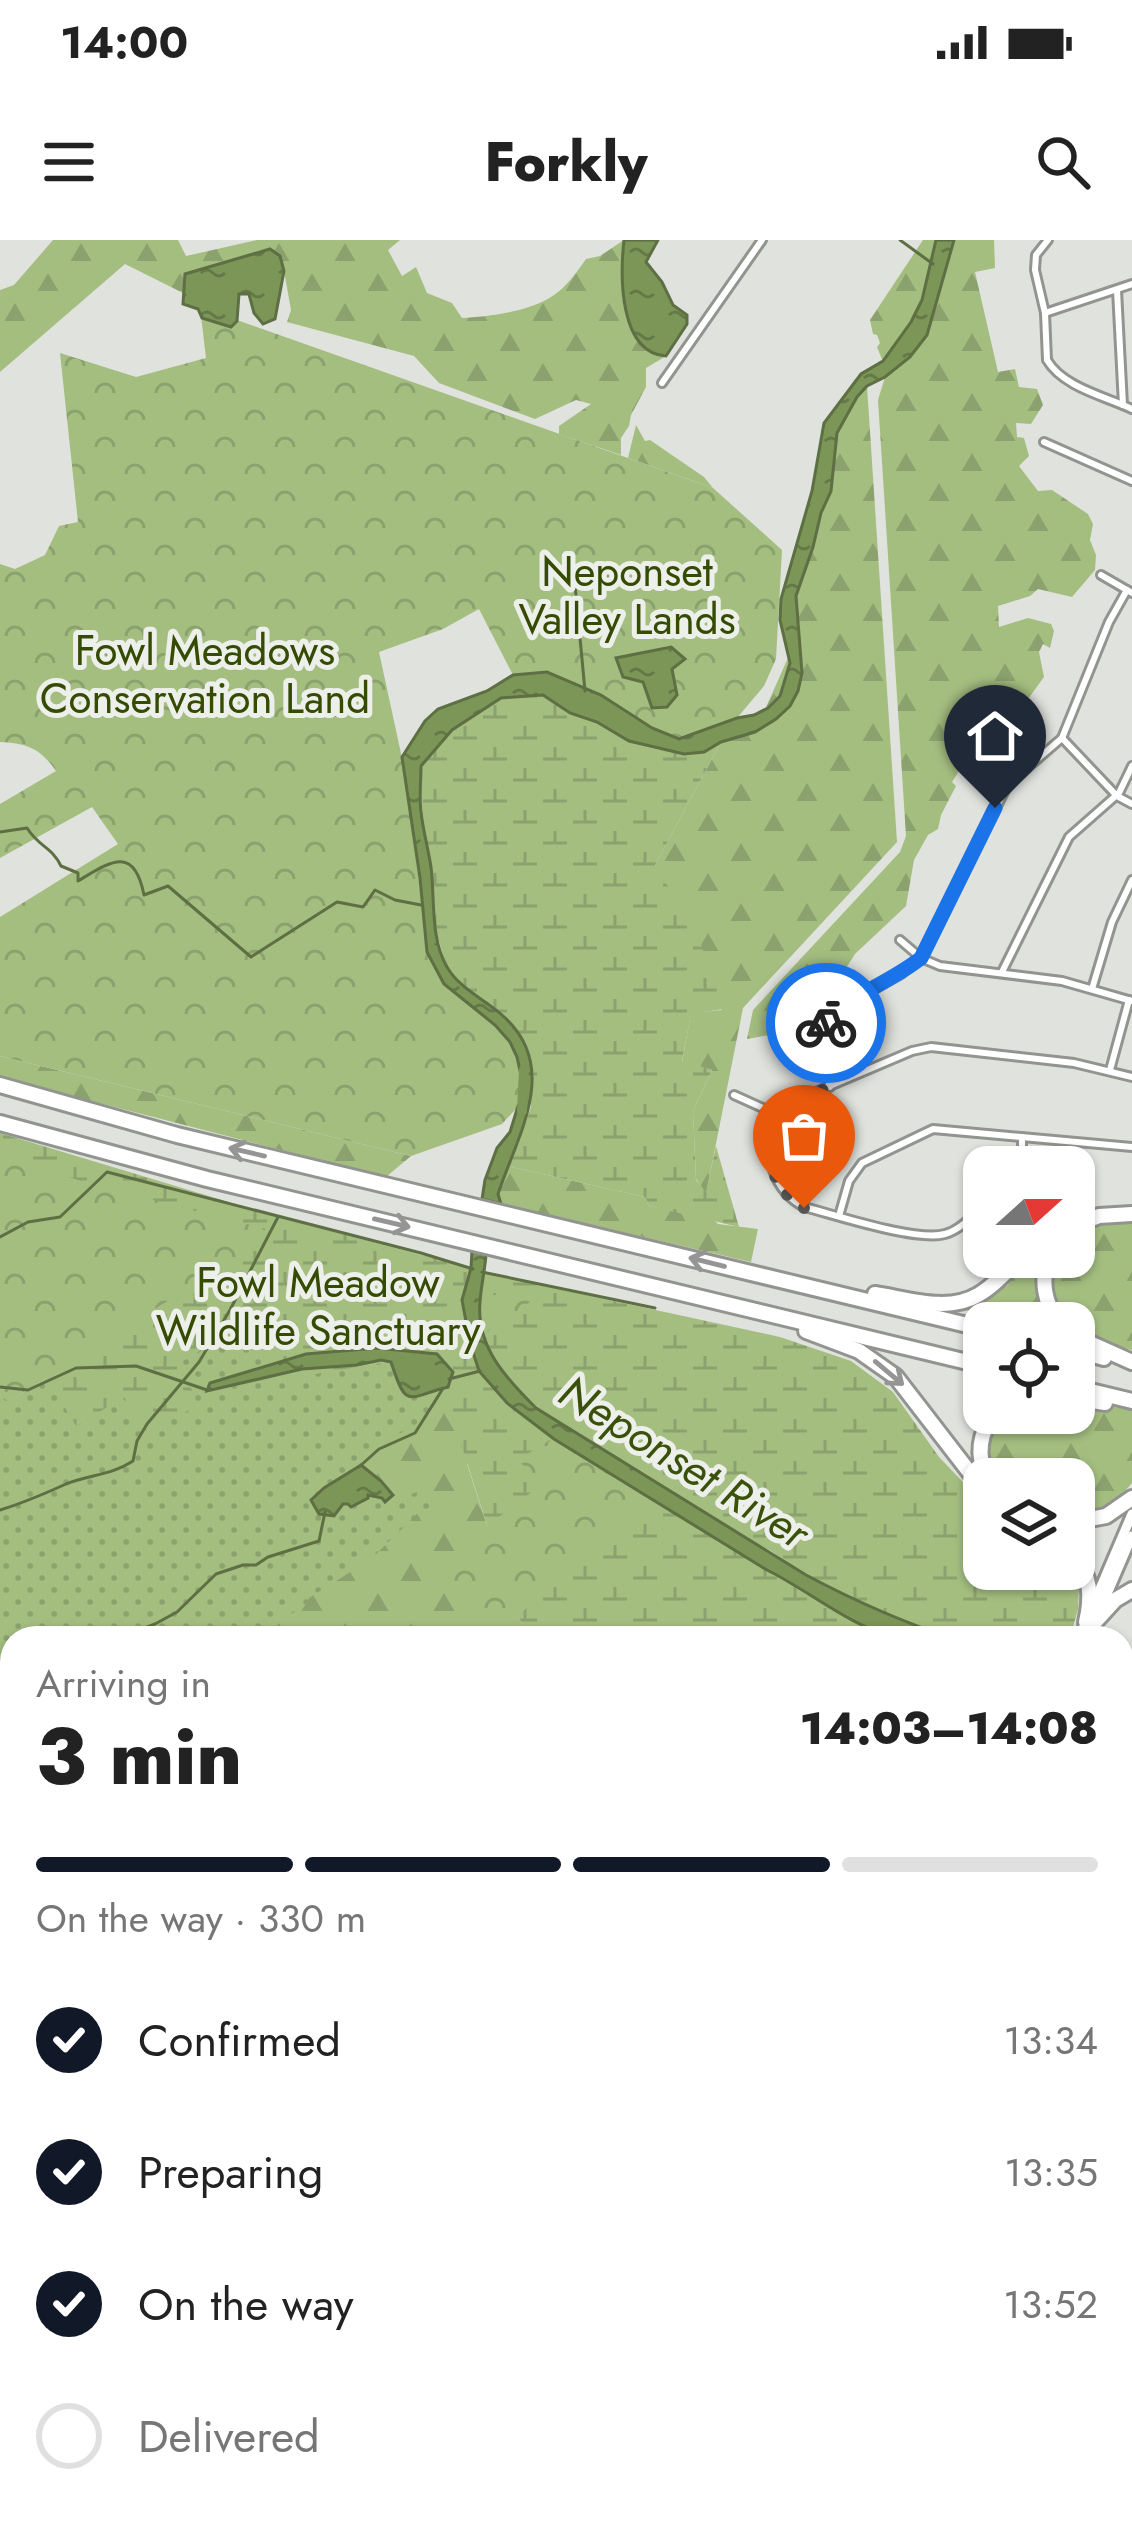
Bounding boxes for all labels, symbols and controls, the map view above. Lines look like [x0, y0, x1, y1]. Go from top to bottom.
text: 14:00 [60, 10, 188, 75]
text: Forkly [485, 123, 647, 201]
icon: menu [36, 129, 102, 195]
icon: search [1030, 129, 1096, 195]
park label: Neponset Valley Lands [518, 541, 736, 650]
park label: Fowl Meadows Conservation Land [40, 620, 370, 729]
pin [944, 685, 1046, 808]
icon: home [962, 703, 1028, 769]
courier [766, 963, 886, 1083]
icon: bike [793, 990, 859, 1056]
pin [753, 1085, 855, 1208]
icon: bag [771, 1103, 837, 1169]
one-way arrow [229, 1139, 267, 1162]
north arrow [963, 1146, 1095, 1278]
map controls [963, 1146, 1095, 1590]
one-way arrow [372, 1213, 410, 1235]
one-way arrow [688, 1250, 726, 1272]
park label: Fowl Meadow Wildlife Sanctuary [156, 1252, 481, 1361]
button: locate [963, 1302, 1095, 1434]
one-way arrow [873, 1358, 904, 1386]
water label: Neponset River [546, 1359, 823, 1566]
button: layers [963, 1458, 1095, 1590]
text: Arriving in [36, 1655, 211, 1712]
text: 14:03–14:08 [800, 1696, 1098, 1761]
text: 3 min [36, 1701, 242, 1813]
text: On the way · 330 m [36, 1890, 366, 1947]
icon: check [36, 2007, 102, 2073]
text: Confirmed [138, 2008, 341, 2073]
text: 13:34 [1003, 2012, 1098, 2069]
icon: check [36, 2139, 102, 2205]
text: Preparing [138, 2140, 323, 2205]
text: 13:35 [1004, 2144, 1098, 2201]
icon: check [36, 2271, 102, 2337]
text: On the way [138, 2272, 354, 2337]
text: 13:52 [1003, 2276, 1098, 2333]
text: Delivered [138, 2404, 320, 2469]

